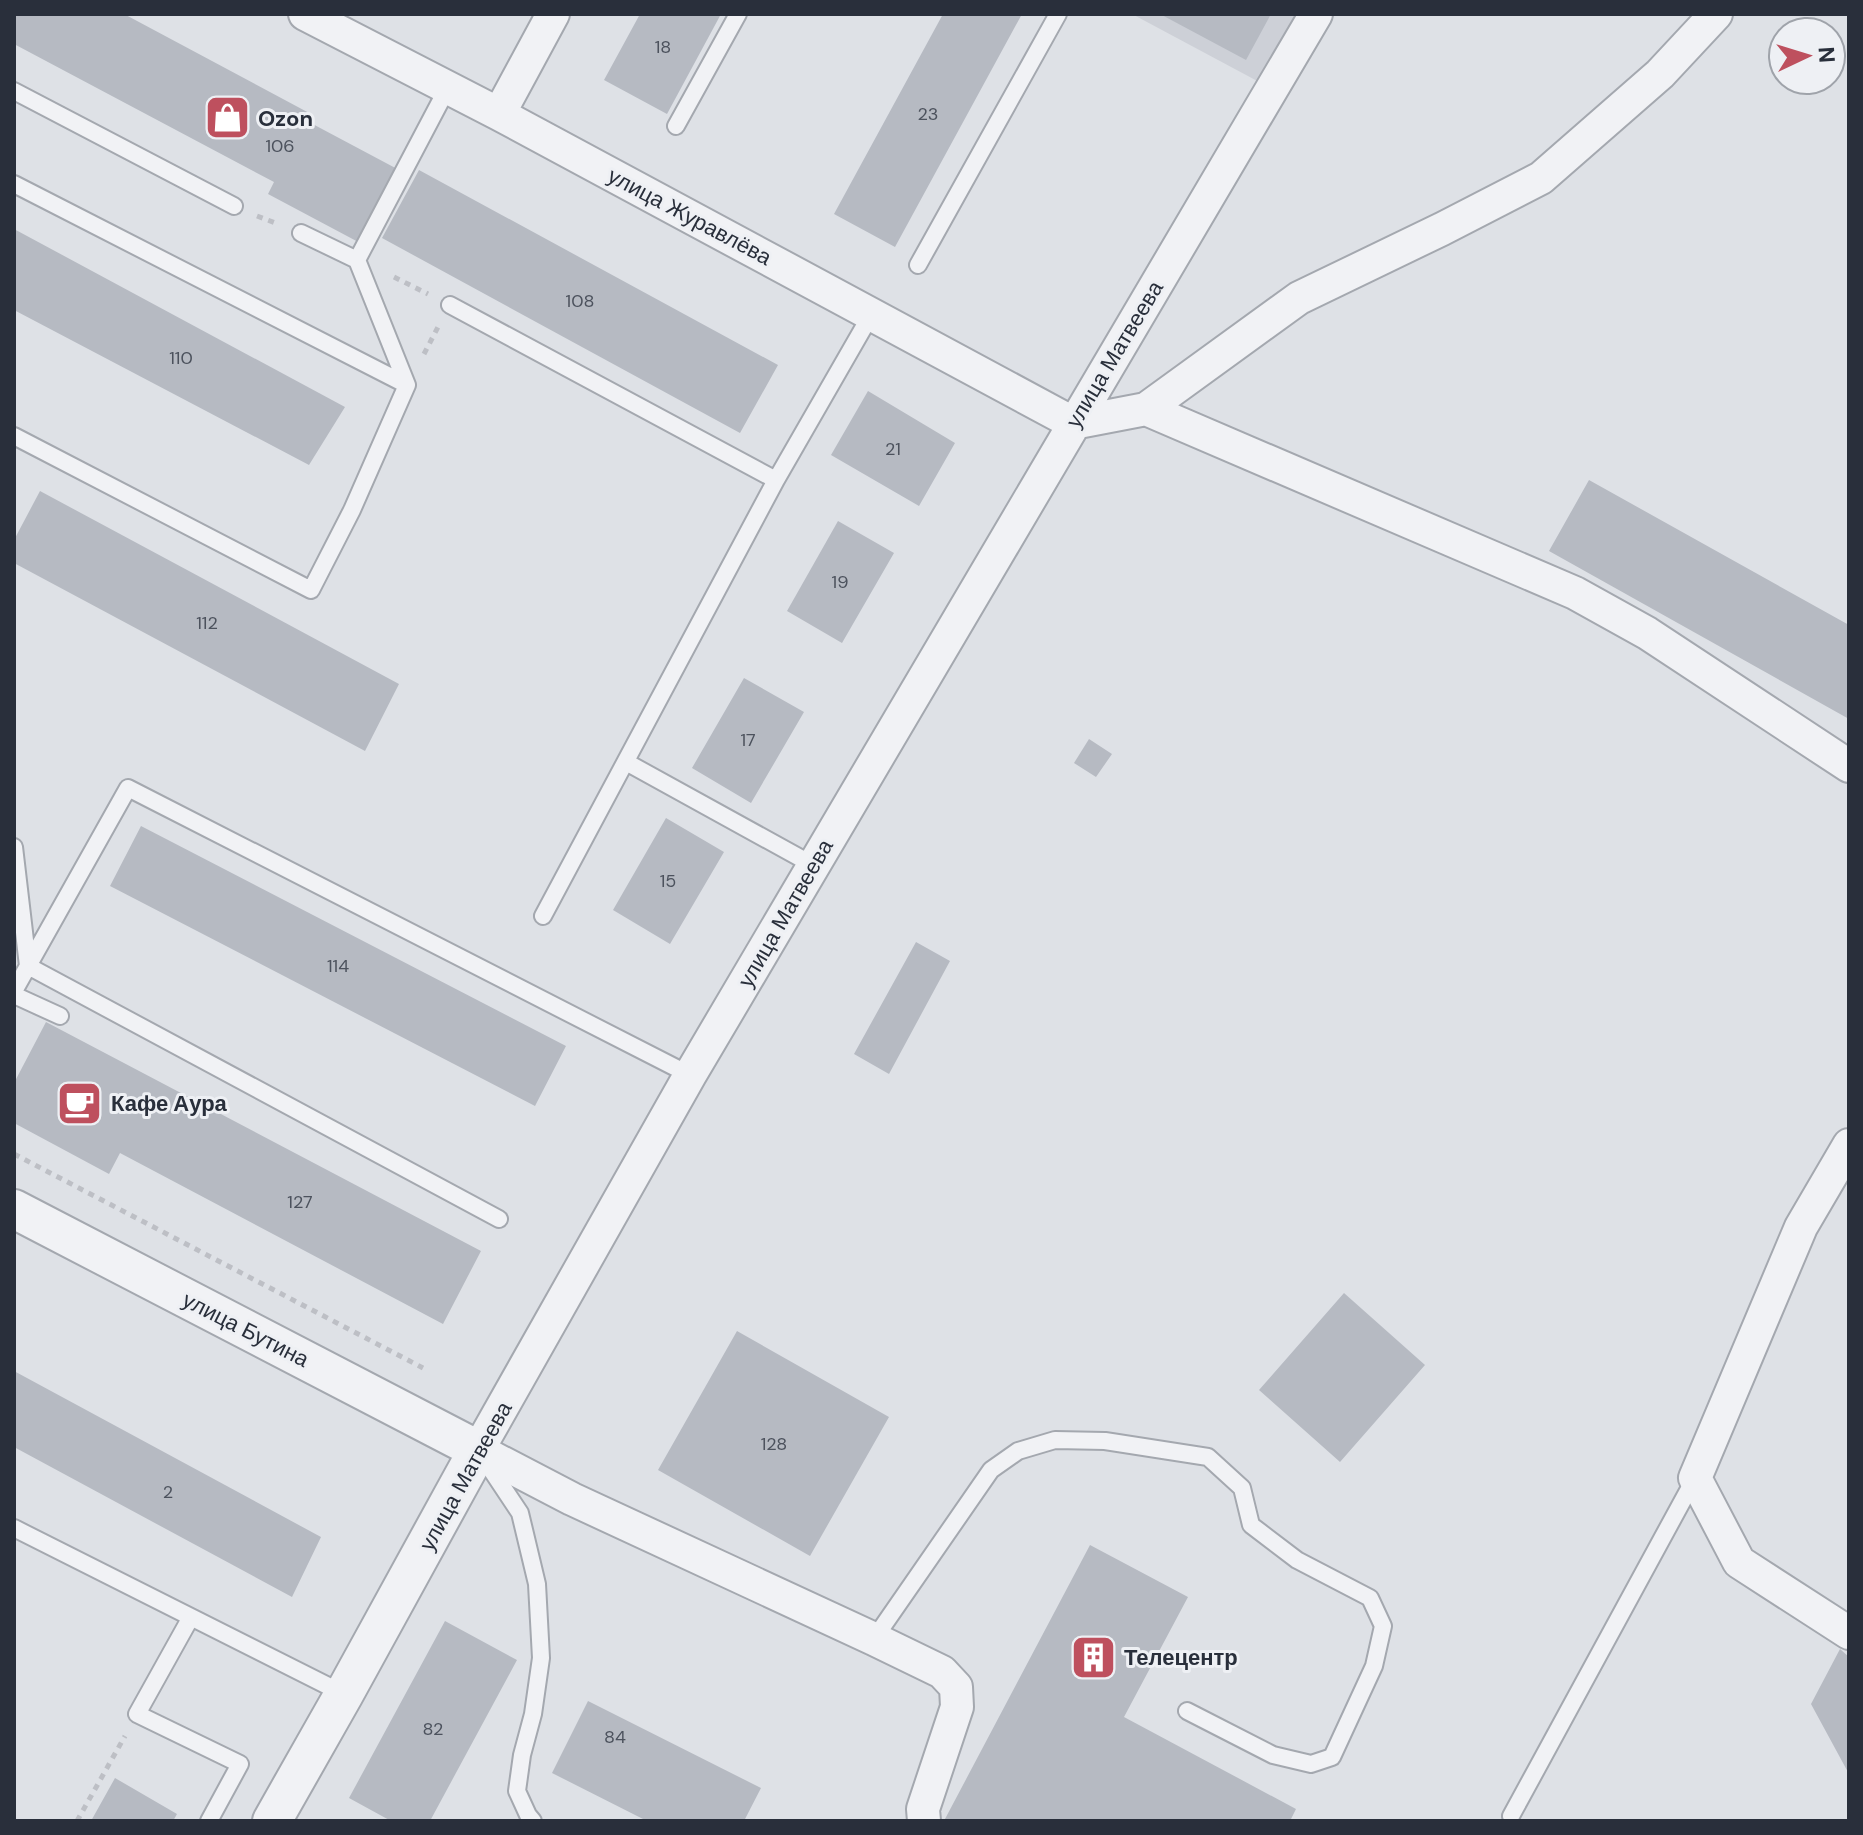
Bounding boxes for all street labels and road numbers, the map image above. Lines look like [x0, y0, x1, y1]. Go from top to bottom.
street label: улица Журавлёва [603, 161, 777, 272]
street label: улица Матвеева [1059, 275, 1170, 433]
street label: улица Матвеева [731, 833, 840, 993]
street label: улица Бутина [178, 1285, 315, 1374]
street label: улица Матвеева [412, 1396, 519, 1556]

